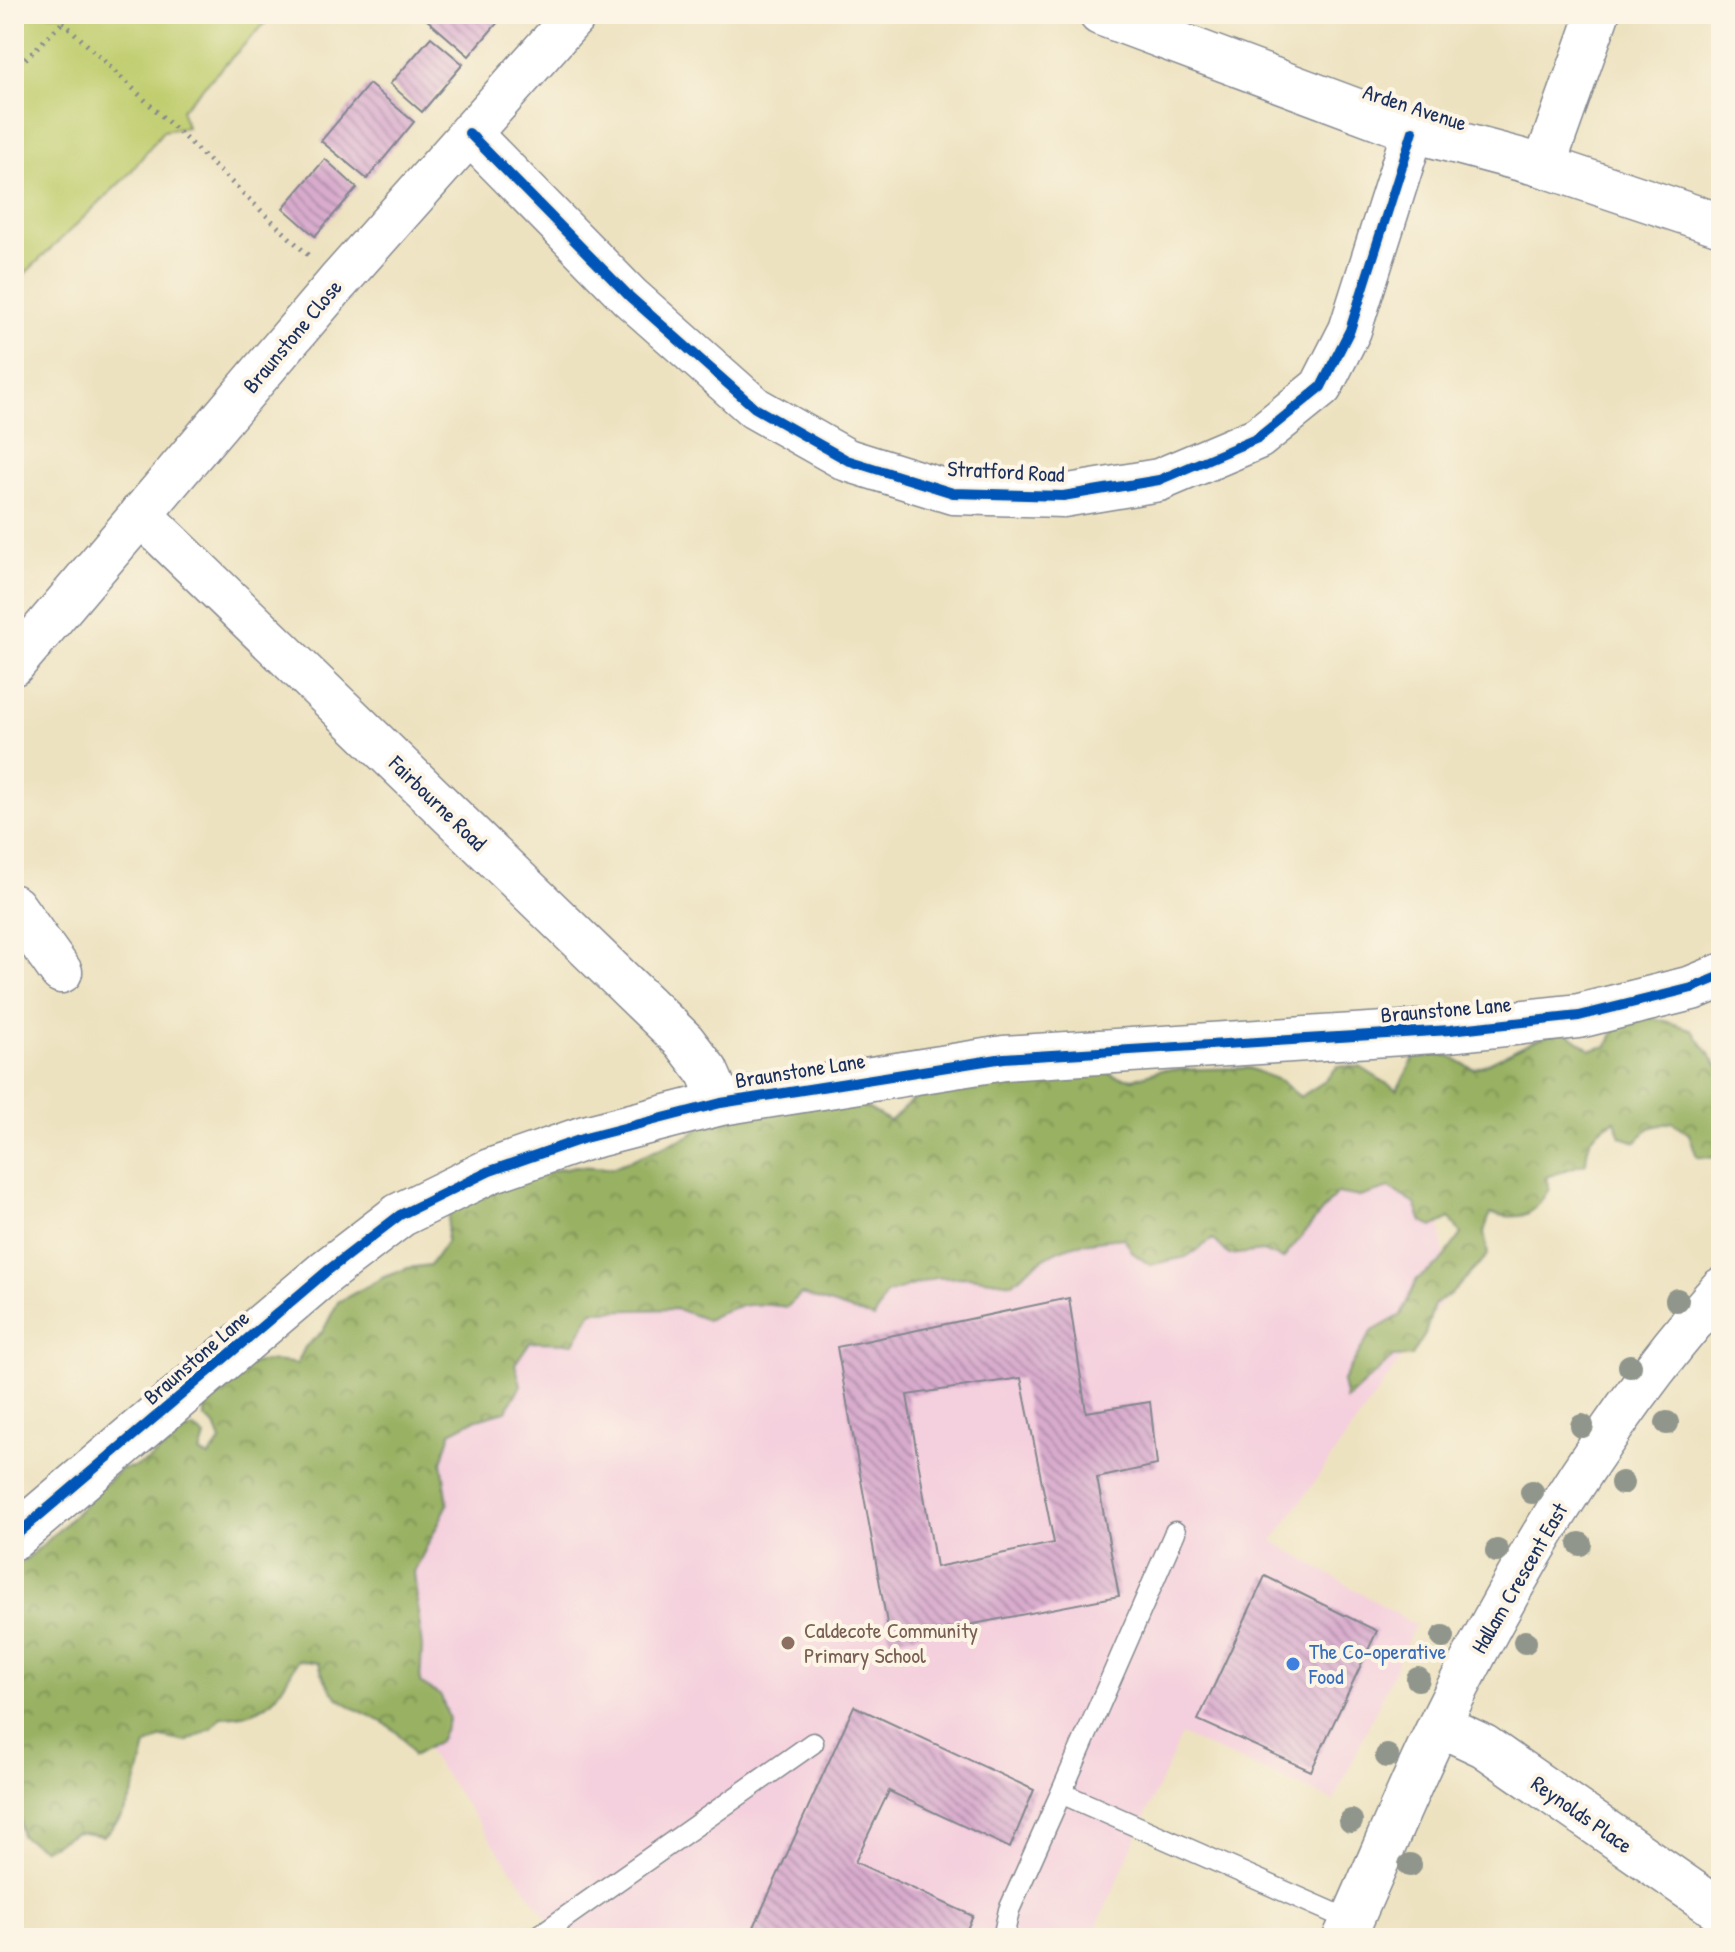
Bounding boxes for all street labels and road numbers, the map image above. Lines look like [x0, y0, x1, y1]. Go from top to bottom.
street label: Arden Avenue [1359, 76, 1471, 138]
street label: Braunstone Close [236, 273, 349, 399]
street label: Stratford Road [947, 453, 1066, 489]
street label: Fairbourne Road [382, 748, 494, 858]
street label: Braunstone Lane [1379, 988, 1513, 1030]
street label: Braunstone Lane [733, 1045, 867, 1095]
street label: Braunstone Lane [137, 1302, 256, 1411]
street label: Hallam Crescent East [1464, 1497, 1574, 1659]
street label: Reynolds Place [1525, 1768, 1639, 1860]

